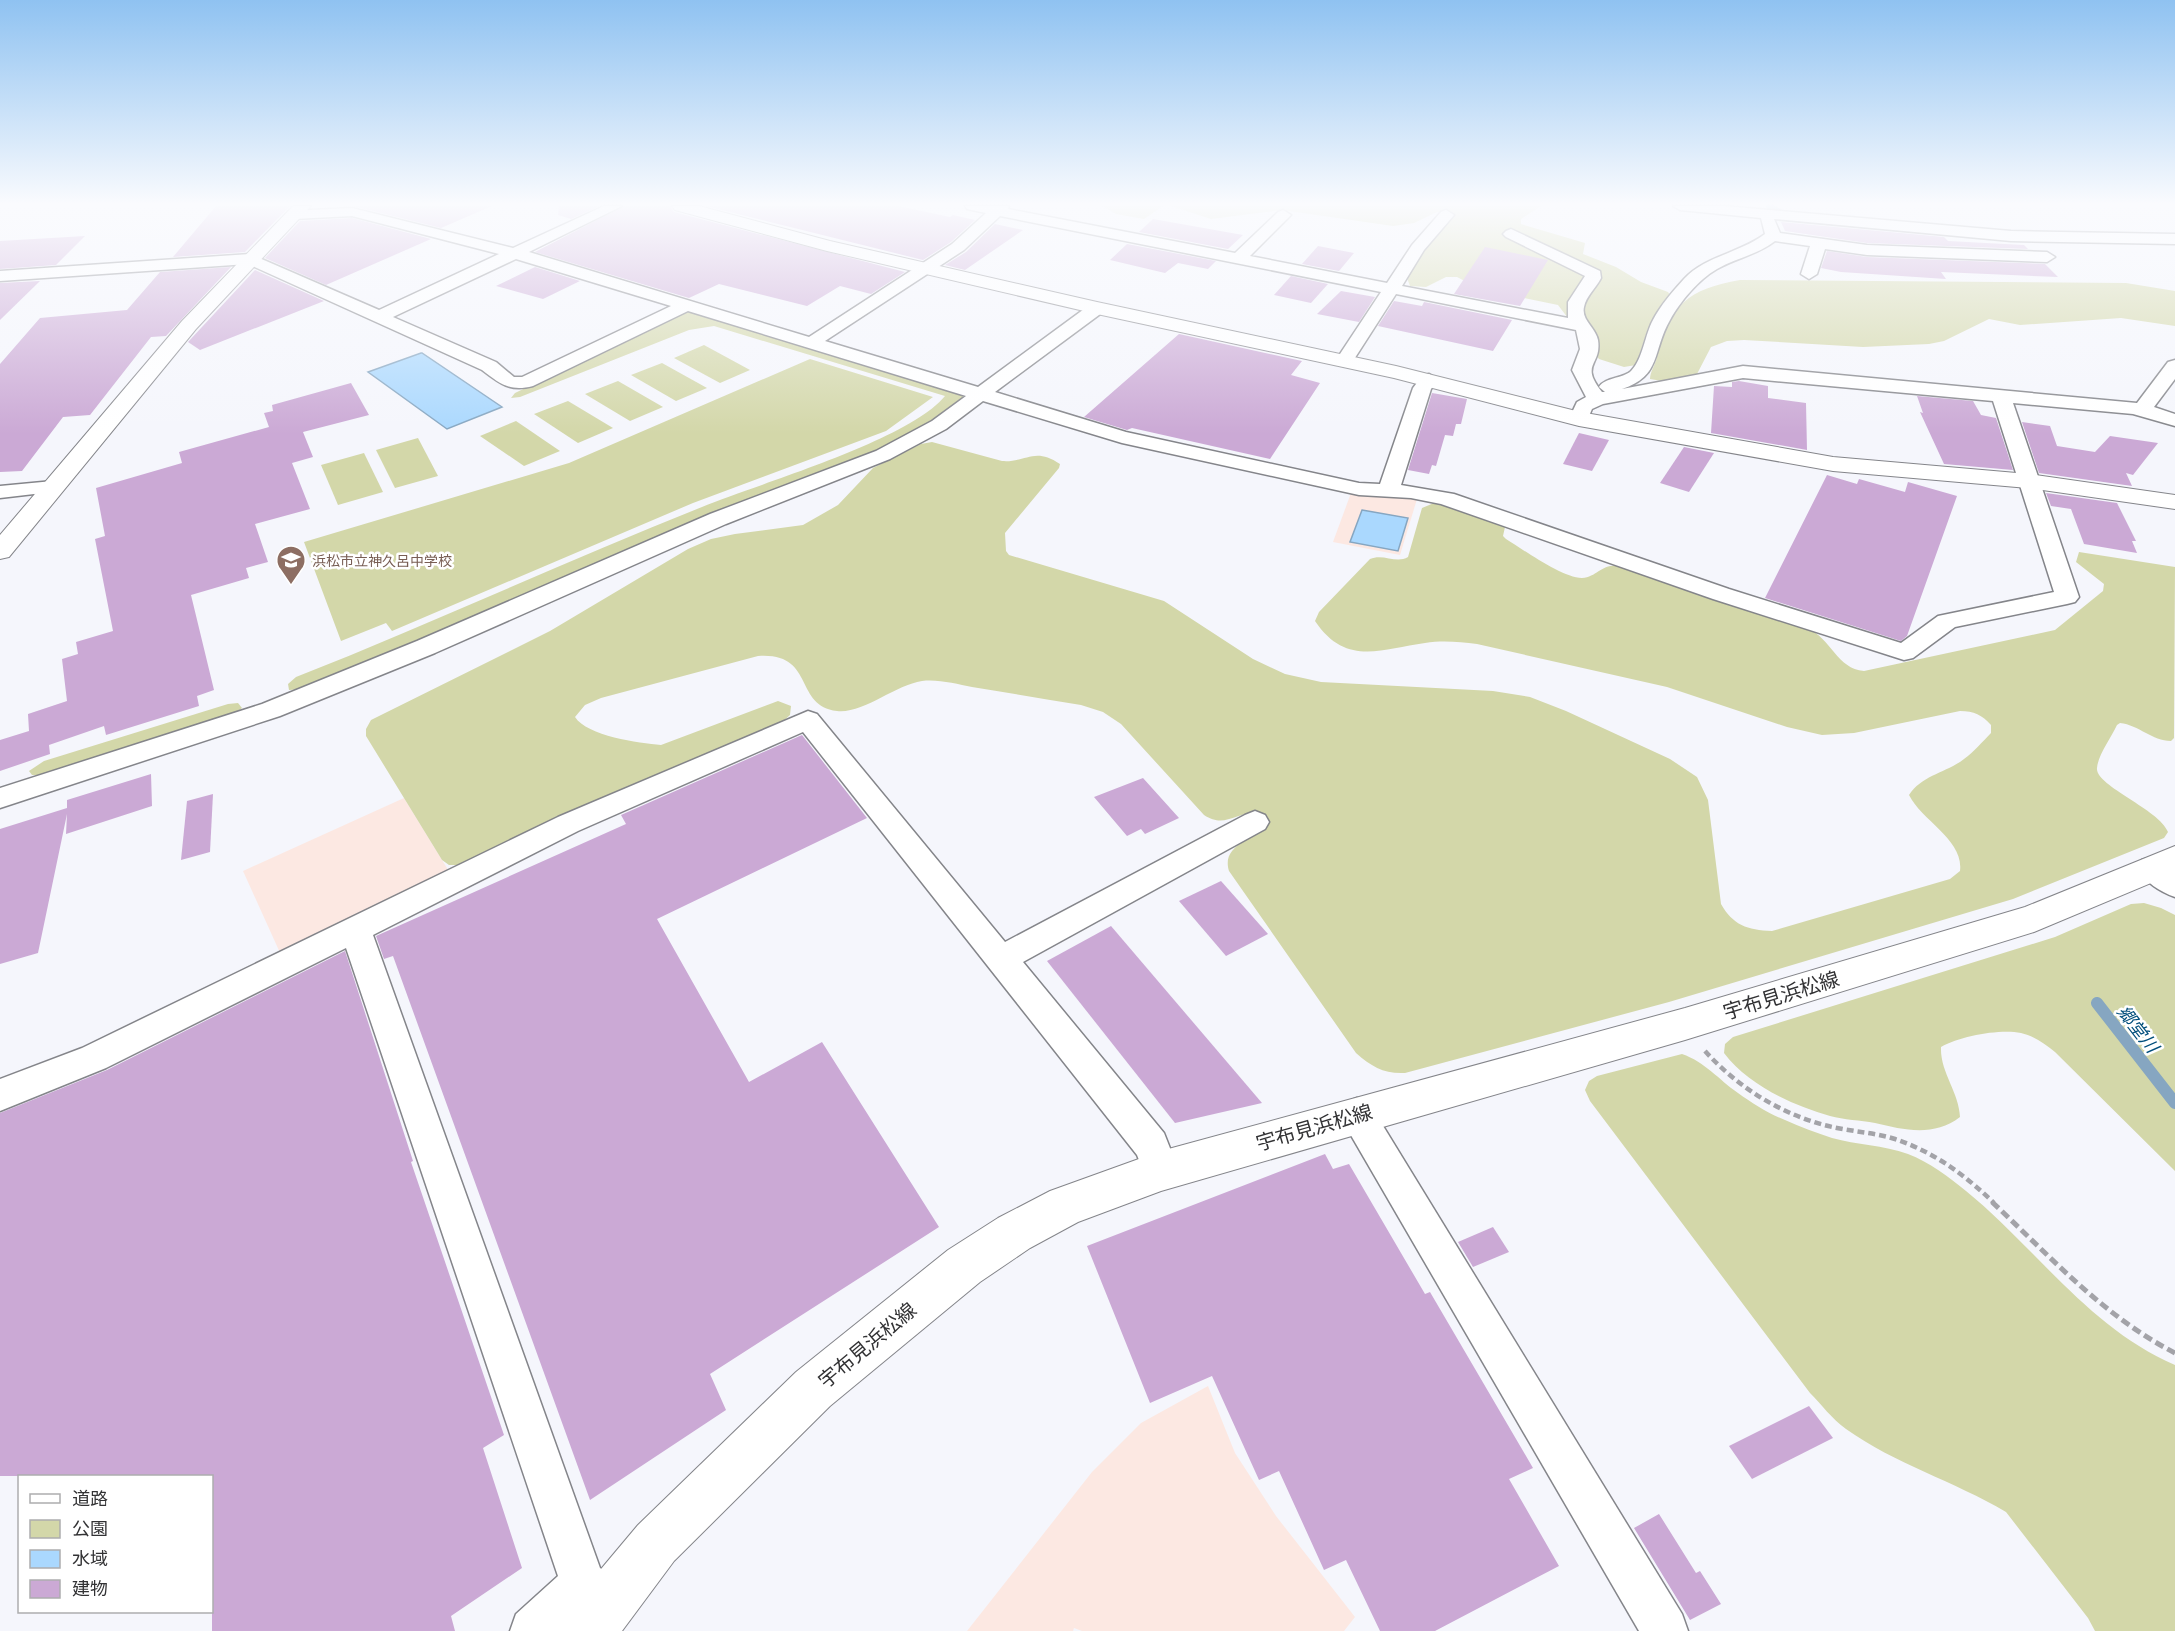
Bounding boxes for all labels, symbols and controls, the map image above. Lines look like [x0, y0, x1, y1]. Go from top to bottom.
school or university icon: 浜松市立神久呂中学校 [275, 544, 307, 586]
place label: 浜松市立神久呂中学校 [312, 550, 452, 571]
street label: 宇布見浜松線 [1719, 963, 1843, 1027]
water label: 郷堂川 [2111, 999, 2166, 1060]
street label: 宇布見浜松線 [1252, 1096, 1376, 1158]
street label: 宇布見浜松線 [811, 1295, 923, 1395]
legend [18, 1475, 213, 1613]
text: 道路 [72, 1485, 108, 1512]
text: 公園 [72, 1515, 108, 1542]
text: 水域 [72, 1545, 108, 1572]
text: 建物 [72, 1575, 108, 1602]

